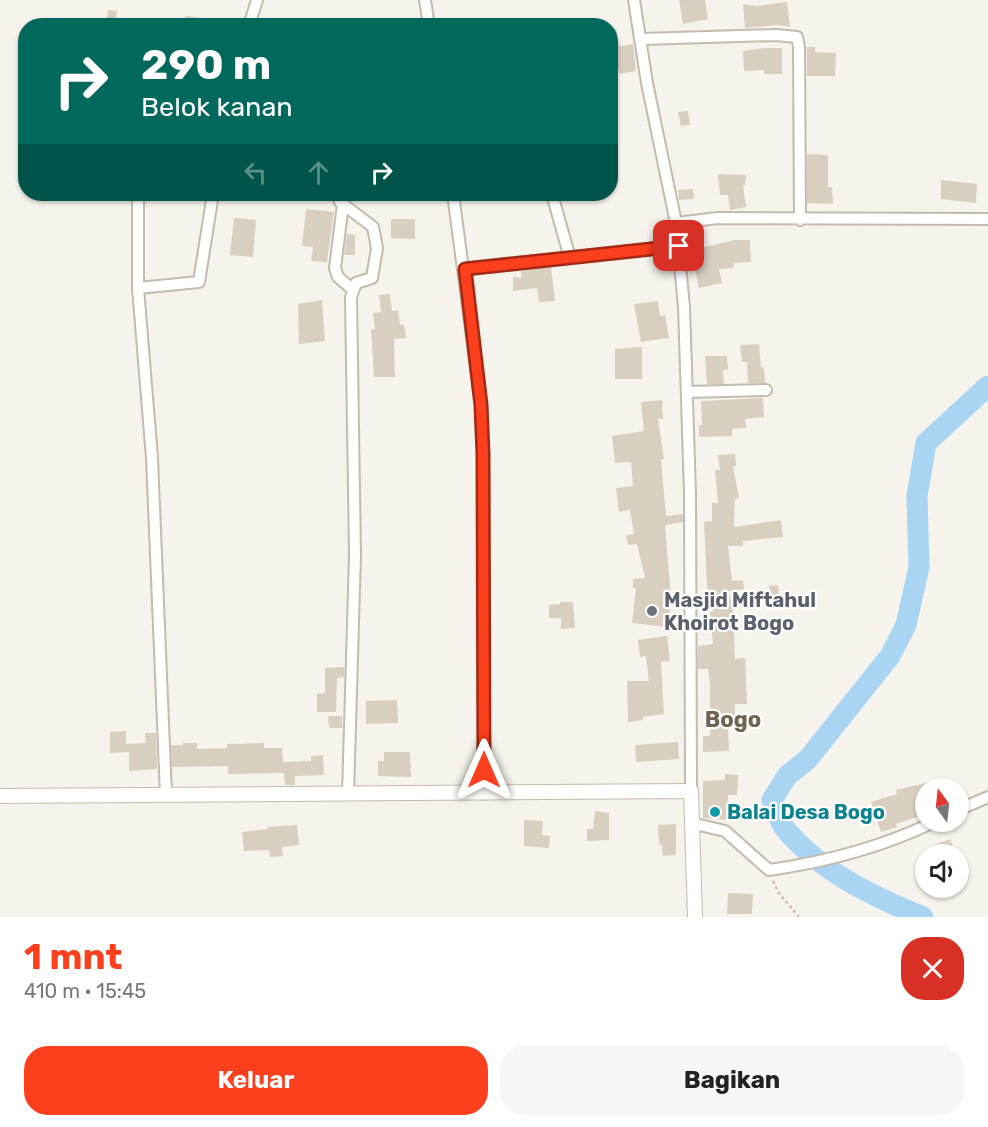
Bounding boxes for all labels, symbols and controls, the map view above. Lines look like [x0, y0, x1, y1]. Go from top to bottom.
text: 290 m [141, 40, 271, 90]
icon: right [42, 42, 120, 120]
text: Belok kanan [141, 91, 293, 123]
icon: left [239, 156, 272, 189]
icon: ahead [302, 156, 335, 189]
icon: right [365, 156, 398, 189]
pin [653, 220, 704, 271]
icon: arrive [662, 229, 695, 262]
place label: Masjid Miftahul Khoirot Bogo [664, 588, 816, 635]
marker: Masjid Miftahul Khoirot Bogo [645, 604, 659, 618]
district label: Bogo [705, 706, 761, 733]
position arrow [452, 738, 516, 802]
north arrow [915, 778, 969, 832]
map controls [915, 778, 969, 898]
place label: Balai Desa Bogo [727, 800, 885, 824]
marker: Balai Desa Bogo [708, 805, 722, 819]
button: sound [915, 844, 969, 898]
text: 1 mnt [24, 935, 122, 978]
button: close [901, 937, 964, 1000]
text: 410 m · 15:45 [24, 979, 146, 1003]
button: Keluar [24, 1046, 488, 1115]
button: Bagikan [500, 1046, 964, 1115]

